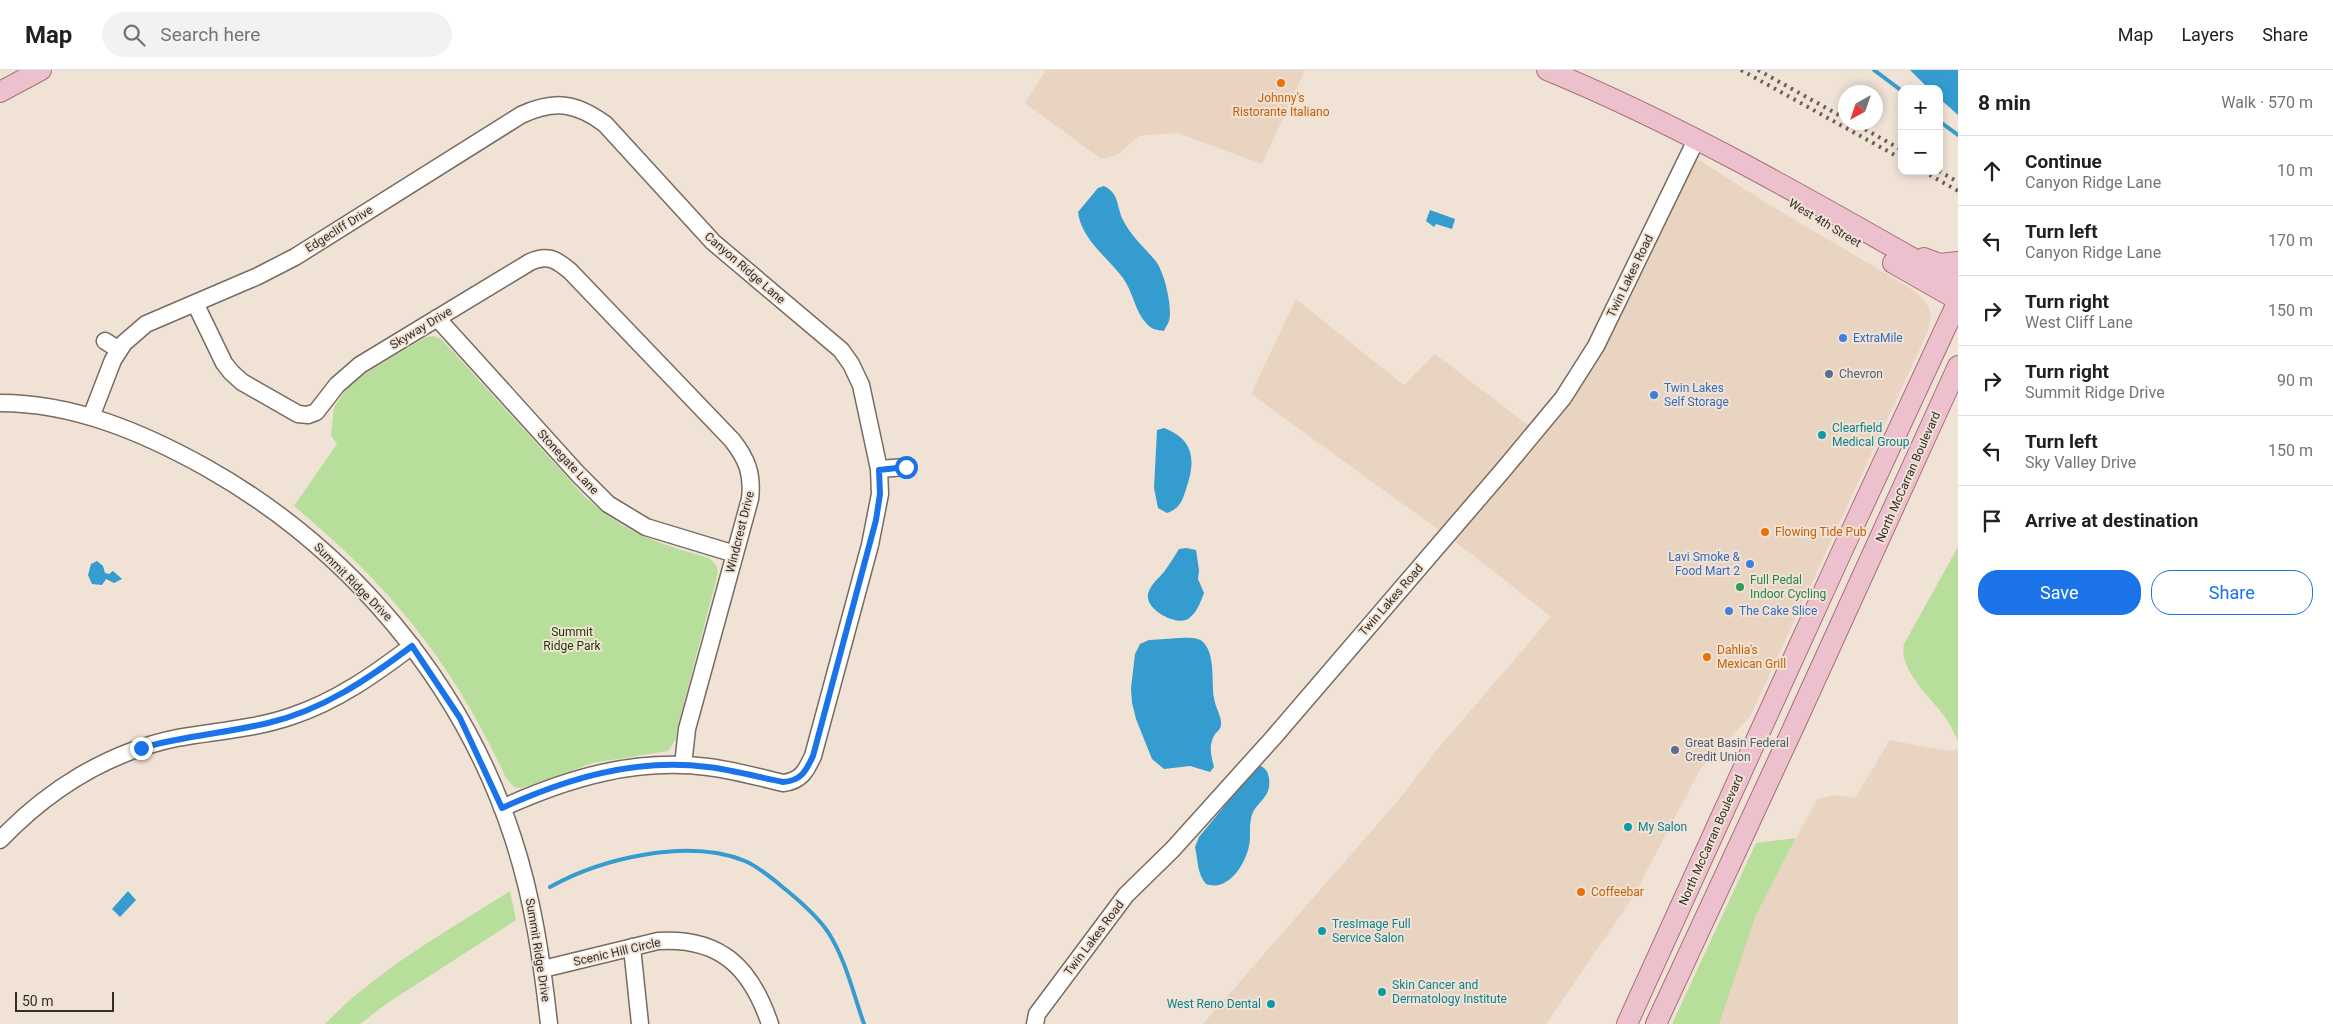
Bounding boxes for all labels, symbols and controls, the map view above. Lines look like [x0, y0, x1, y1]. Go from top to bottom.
search box [102, 12, 452, 57]
text: Map [25, 21, 72, 49]
icon: search [120, 21, 148, 49]
text: Search here [160, 23, 260, 46]
text: Map [2118, 24, 2153, 45]
text: Layers [2181, 24, 2234, 45]
text: Share [2262, 24, 2308, 45]
marker: Johnny's Ristorante Italiano [1275, 77, 1287, 89]
north arrow [1838, 85, 1883, 130]
map controls [1898, 85, 1943, 175]
button: + [1898, 85, 1943, 130]
place label: Johnny's Ristorante Italiano [1233, 91, 1330, 119]
text: 8 min [1978, 91, 2031, 115]
text: Walk · 570 m [2221, 93, 2313, 112]
button: − [1898, 130, 1943, 175]
text: Continue [2025, 150, 2102, 173]
icon: ahead [1978, 157, 2006, 185]
text: 10 m [2277, 161, 2313, 180]
text: Canyon Ridge Lane [2025, 173, 2161, 192]
street label: West 4th Street [1786, 196, 1864, 250]
street label: Edgecliff Drive [303, 203, 375, 255]
text: Turn left [2025, 220, 2098, 243]
icon: left [1978, 227, 2006, 255]
street label: Canyon Ridge Lane [702, 229, 788, 307]
text: 170 m [2268, 231, 2313, 250]
street label: Twin Lakes Road [1604, 232, 1656, 320]
text: Canyon Ridge Lane [2025, 243, 2161, 262]
text: Turn right [2025, 290, 2109, 313]
icon: right [1978, 297, 2006, 325]
text: 150 m [2268, 301, 2313, 320]
street label: Skyway Drive [387, 304, 455, 352]
text: West Cliff Lane [2025, 313, 2133, 332]
place label: ExtraMile [1853, 331, 1903, 345]
marker: ExtraMile [1837, 332, 1849, 344]
text: Turn right [2025, 360, 2109, 383]
place label: Chevron [1839, 367, 1883, 381]
icon: right [1978, 367, 2006, 395]
marker: Chevron [1823, 368, 1835, 380]
text: 90 m [2277, 371, 2313, 390]
place label: Twin Lakes Self Storage [1664, 381, 1729, 409]
text: Summit Ridge Drive [2025, 383, 2165, 402]
marker: Twin Lakes Self Storage [1648, 389, 1660, 401]
street label: North McCarran Boulevard [1873, 410, 1943, 544]
place label: Clearfield Medical Group [1832, 421, 1910, 449]
street label: Stonegate Lane [534, 427, 602, 497]
marker: Clearfield Medical Group [1816, 429, 1828, 441]
text: Turn left [2025, 430, 2098, 453]
icon: left [1978, 437, 2006, 465]
text: 150 m [2268, 441, 2313, 460]
text: Sky Valley Drive [2025, 453, 2136, 472]
route start [895, 456, 918, 479]
street label: Windcrest Drive [723, 490, 757, 574]
icon: arrive [1978, 507, 2006, 535]
text: Arrive at destination [2025, 509, 2198, 532]
place label: Flowing Tide Pub [1775, 525, 1867, 539]
marker: Flowing Tide Pub [1759, 526, 1771, 538]
street label: Summit Ridge Drive [311, 540, 395, 624]
place label: Lavi Smoke & Food Mart 2 [1668, 550, 1741, 578]
marker: Lavi Smoke & Food Mart 2 [1744, 558, 1756, 570]
street label: Twin Lakes Road [1356, 561, 1426, 639]
button: Save [1978, 570, 2141, 615]
button: Share [2151, 570, 2313, 615]
place label: Full Pedal Indoor Cycling [1750, 573, 1826, 601]
marker: Full Pedal Indoor Cycling [1734, 581, 1746, 593]
place label: The Cake Slice [1739, 604, 1817, 618]
marker: The Cake Slice [1723, 605, 1735, 617]
park label: Summit Ridge Park [543, 625, 602, 653]
place label: Dahlia's Mexican Grill [1717, 643, 1786, 671]
marker: Dahlia's Mexican Grill [1701, 651, 1713, 663]
place label: Great Basin Federal Credit Union [1685, 736, 1789, 764]
route end [130, 737, 153, 760]
marker: Great Basin Federal Credit Union [1669, 744, 1681, 756]
street label: North McCarran Boulevard [1676, 773, 1746, 907]
place label: My Salon [1638, 820, 1687, 834]
marker: My Salon [1622, 821, 1634, 833]
place label: Coffeebar [1591, 885, 1644, 899]
marker: Coffeebar [1575, 886, 1587, 898]
street label: Summit Ridge Drive [523, 897, 553, 1003]
street label: Twin Lakes Road [1061, 898, 1127, 978]
place label: TresImage Full Service Salon [1332, 917, 1411, 945]
marker: TresImage Full Service Salon [1316, 925, 1328, 937]
street label: Scenic Hill Circle [572, 935, 662, 969]
place label: Skin Cancer and Dermatology Institute [1392, 978, 1507, 1006]
marker: Skin Cancer and Dermatology Institute [1376, 986, 1388, 998]
scale bar [15, 989, 114, 1012]
text: 50 m [22, 993, 54, 1009]
place label: West Reno Dental [1167, 997, 1261, 1011]
marker: West Reno Dental [1265, 998, 1277, 1010]

